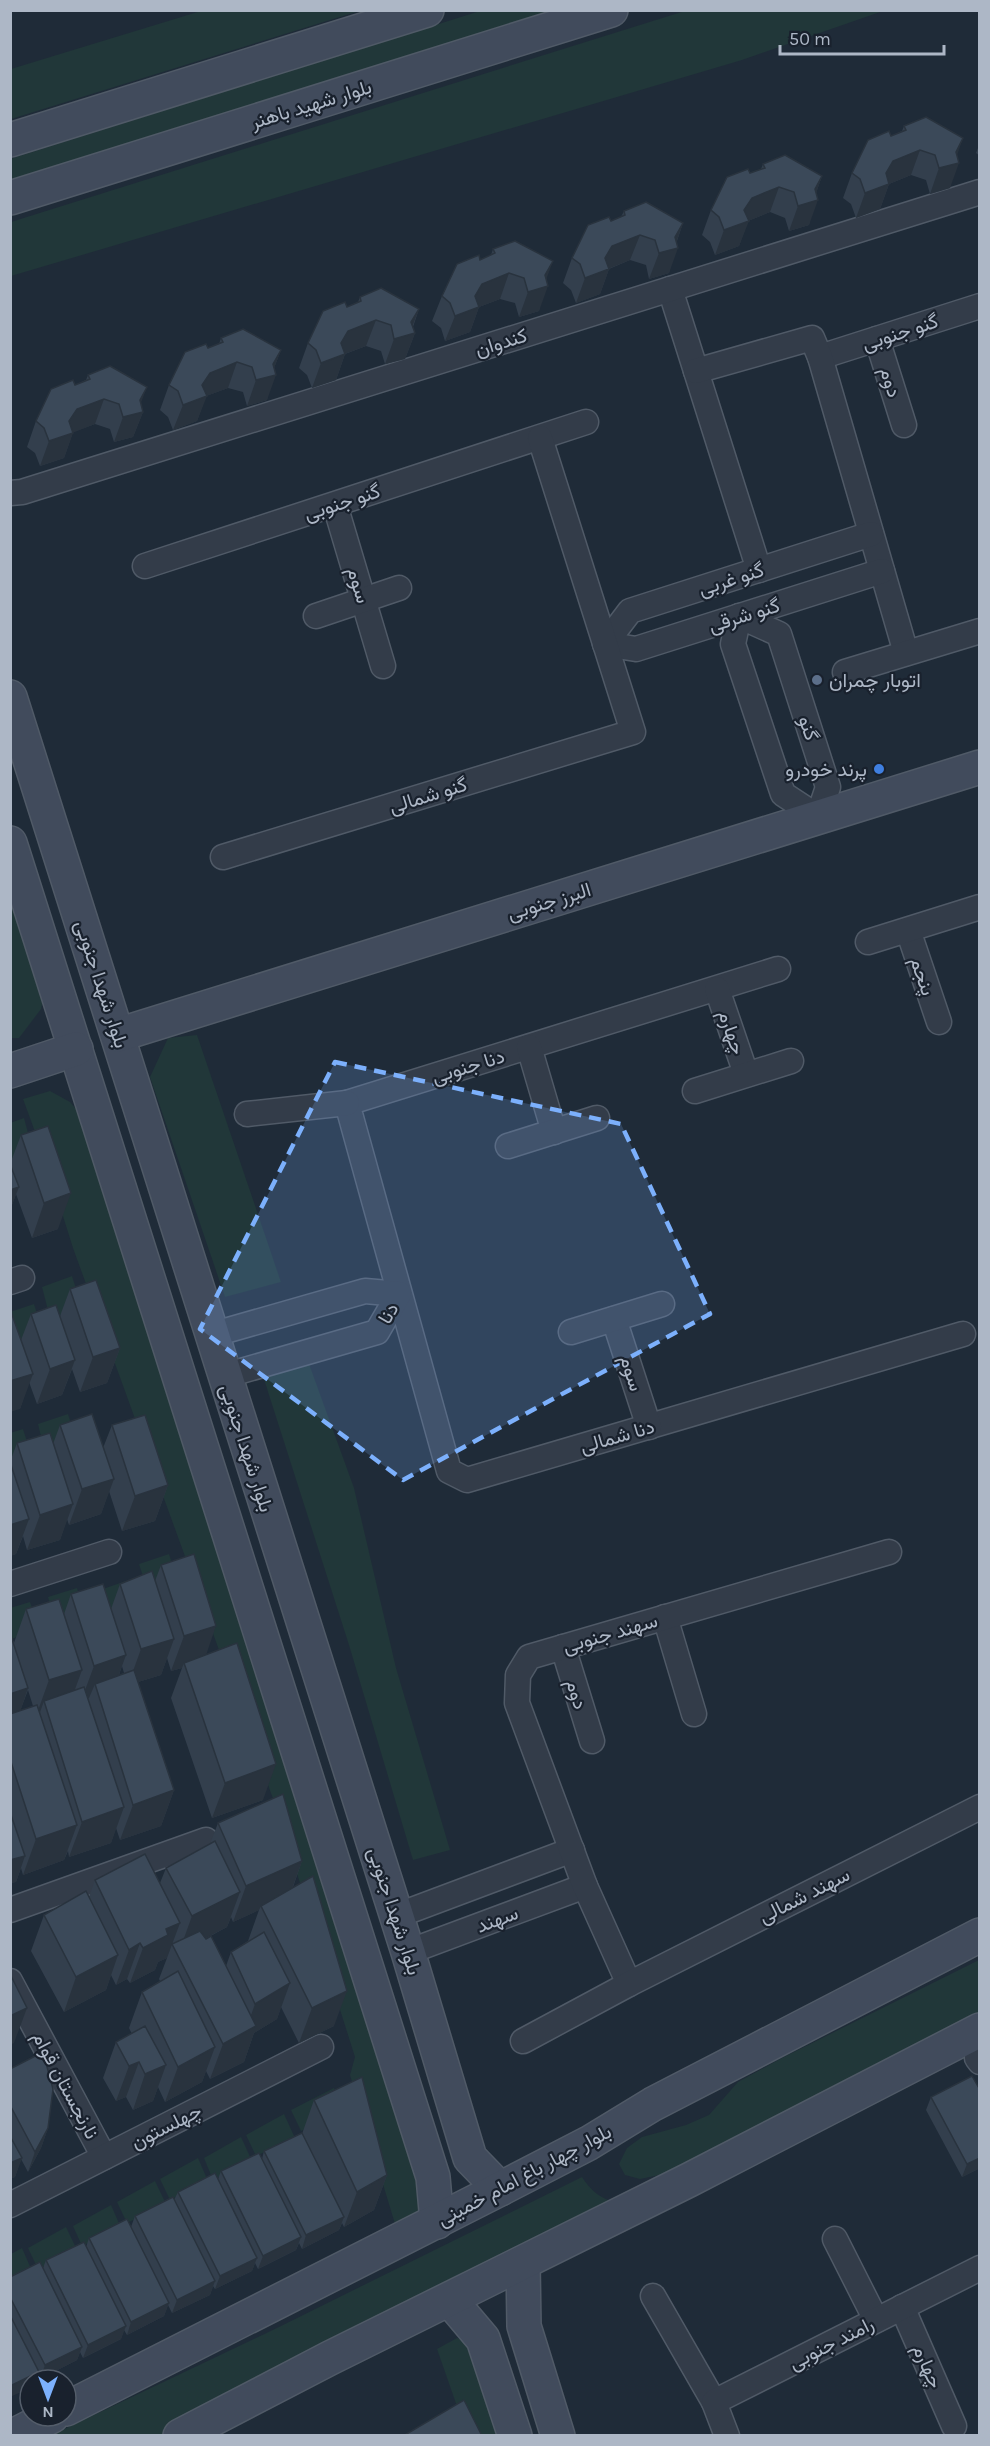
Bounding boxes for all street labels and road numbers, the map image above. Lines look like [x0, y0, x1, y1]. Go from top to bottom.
street label: بلوار شهید باهنر [247, 75, 375, 135]
street label: گنو جنوبی [859, 309, 942, 357]
street label: کندوان [472, 324, 530, 362]
street label: دوم [874, 364, 906, 400]
street label: گنو جنوبی [301, 479, 384, 527]
street label: گنو غربی [695, 558, 767, 602]
street label: سوم [341, 564, 375, 606]
street label: گنو شرقی [706, 594, 783, 638]
street label: گنو [793, 713, 823, 744]
street label: گنو شمالی [386, 773, 470, 819]
street label: البرز جنوبی [505, 878, 594, 926]
street label: بلوار شهدا جنوبی [69, 917, 133, 1051]
street label: پنجم [903, 954, 940, 999]
street label: چهارم [711, 1007, 750, 1058]
street label: دنا جنوبی [429, 1045, 508, 1089]
street label: دنا [373, 1299, 404, 1328]
street label: سوم [614, 1352, 648, 1394]
street label: بلوار شهدا جنوبی [214, 1381, 278, 1515]
street label: دنا شمالی [577, 1415, 657, 1458]
street label: سهند جنوبی [560, 1609, 661, 1659]
street label: دوم [560, 1676, 592, 1712]
street label: بلوار شهدا جنوبی [362, 1844, 426, 1978]
street label: سهند شمالی [755, 1863, 854, 1929]
street label: سهند [473, 1901, 522, 1939]
street label: نارنجستان قوام [27, 2028, 104, 2143]
street label: چهلستون [127, 2099, 206, 2156]
street label: بلوار چهار باغ امام خمینی [433, 2120, 616, 2233]
street label: رامند جنوبی [785, 2312, 878, 2376]
street label: چهارم [906, 2341, 947, 2393]

